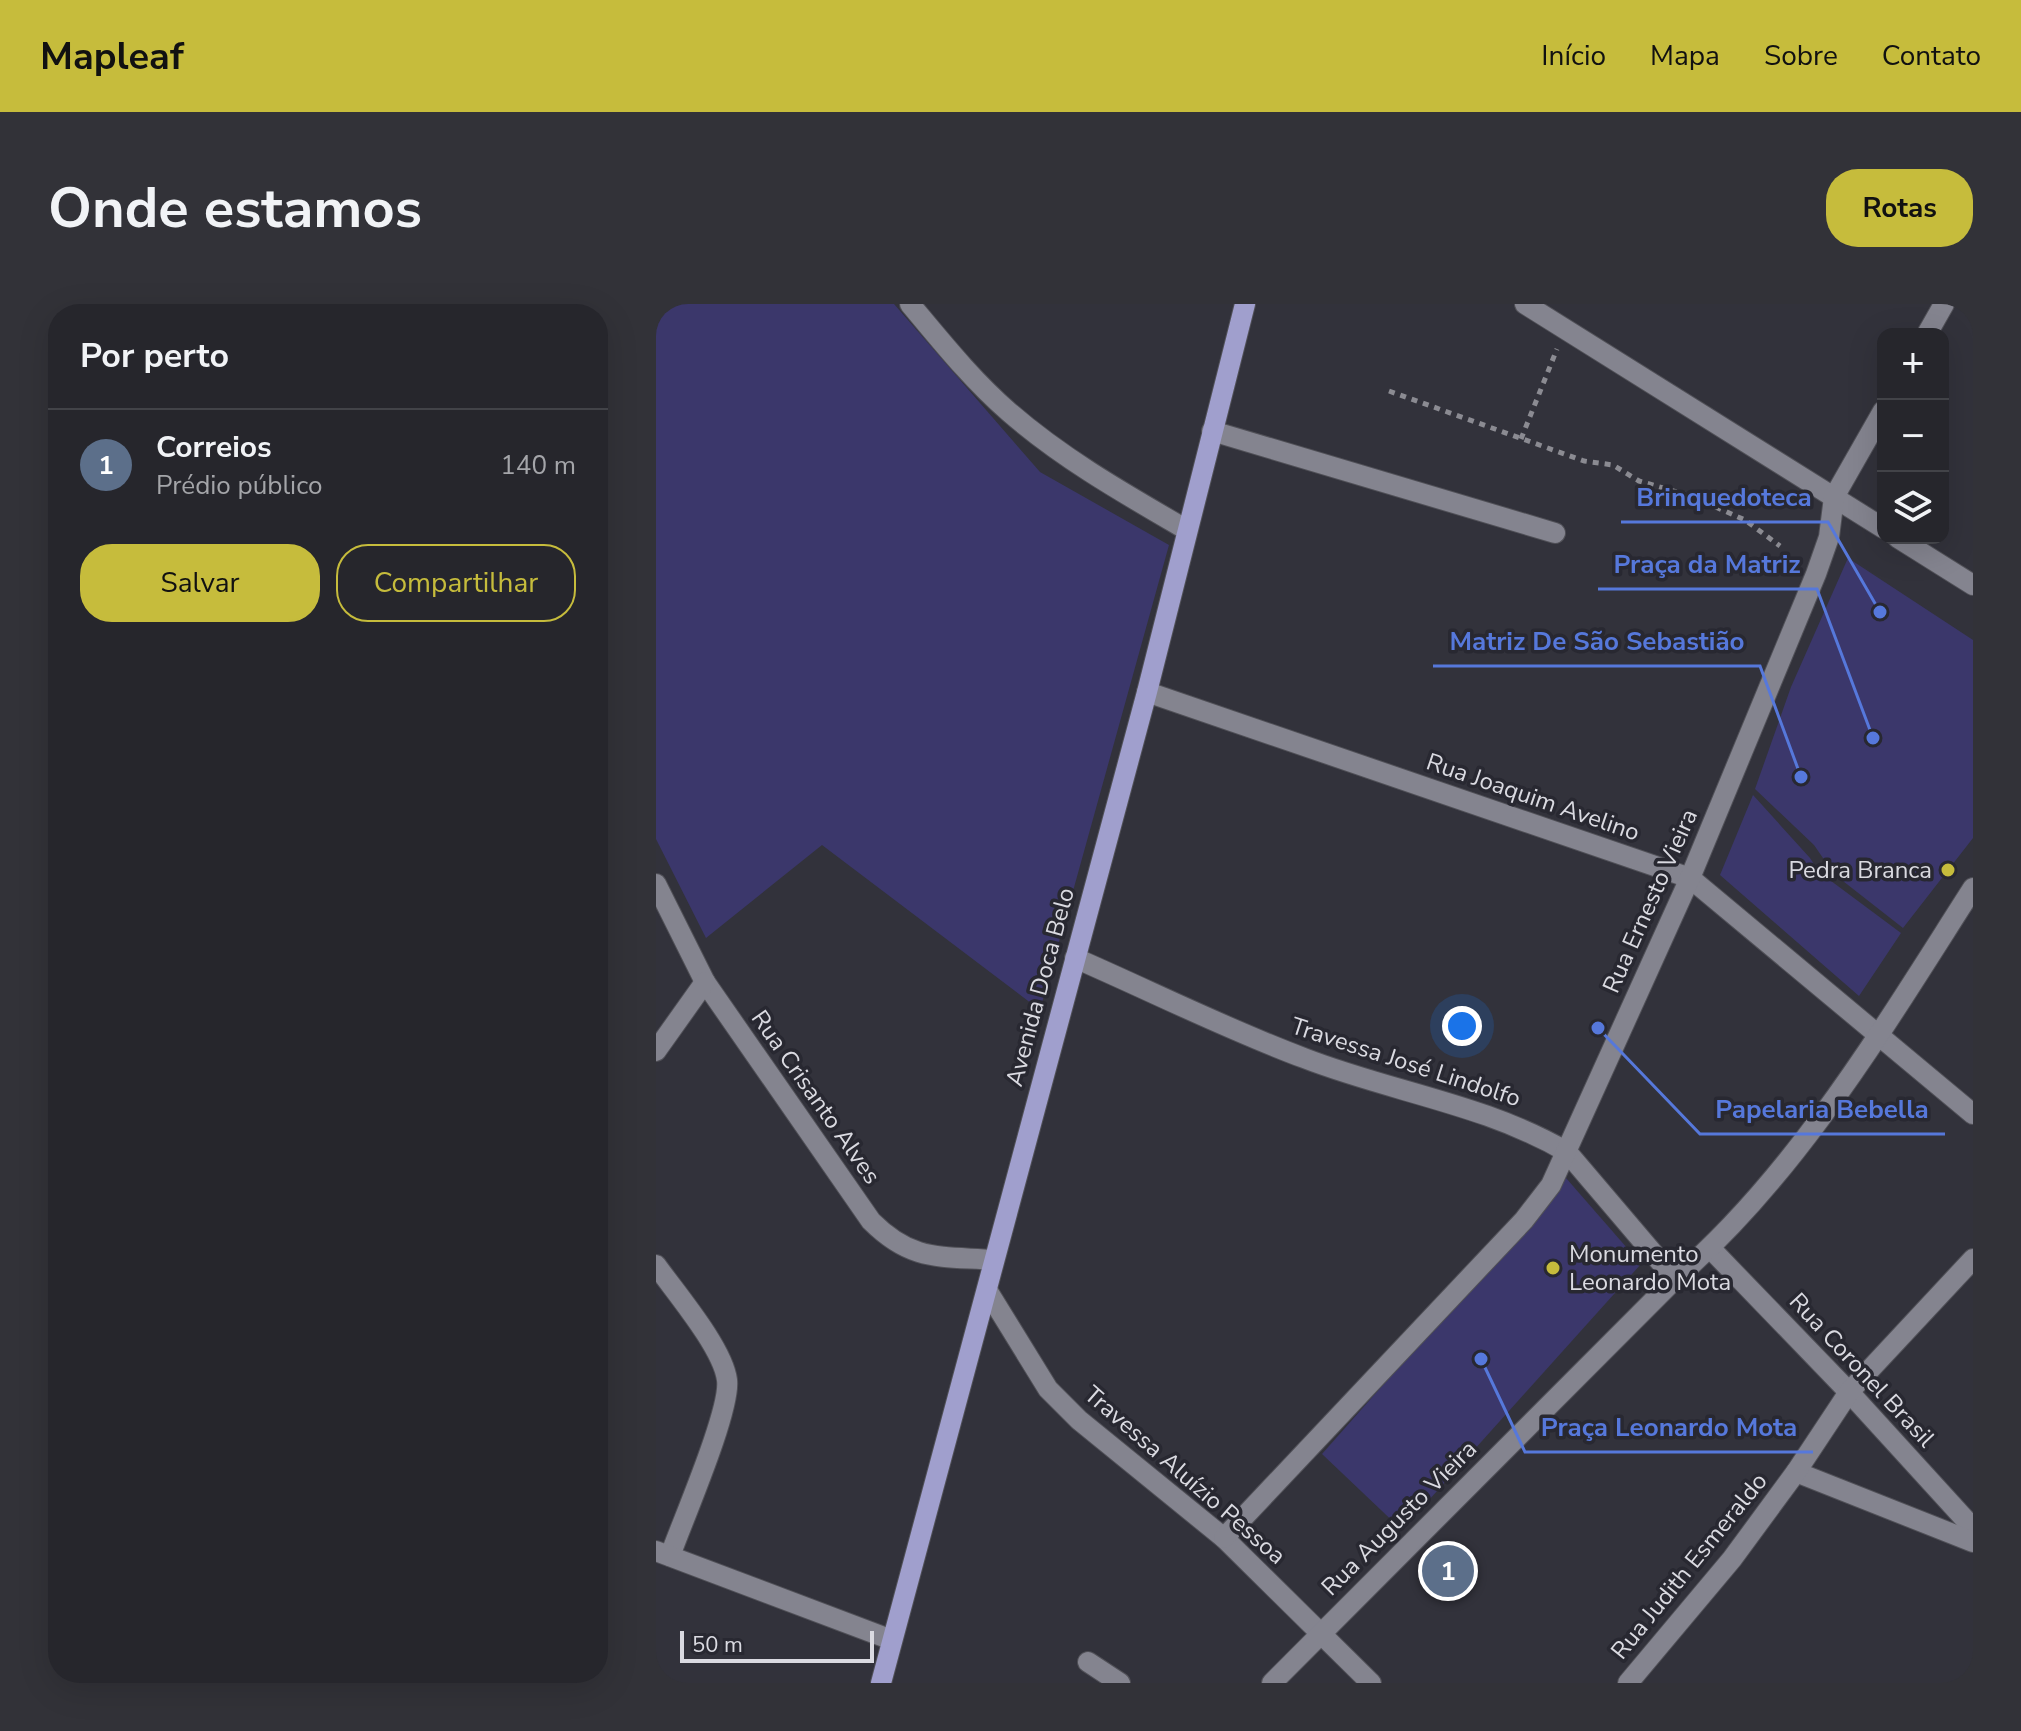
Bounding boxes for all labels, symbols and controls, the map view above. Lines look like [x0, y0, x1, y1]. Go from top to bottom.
text: Mapleaf [40, 31, 184, 82]
text: Início [1541, 37, 1606, 75]
text: Mapa [1650, 37, 1720, 75]
text: Sobre [1764, 37, 1838, 75]
text: Contato [1882, 37, 1981, 75]
button: Rotas [1826, 169, 1973, 247]
text: Onde estamos [48, 170, 422, 247]
map controls [1877, 328, 1949, 544]
button: + [1877, 328, 1949, 400]
text: Por perto [80, 333, 229, 379]
button: − [1877, 400, 1949, 472]
text: Correios [156, 427, 272, 468]
text: 1 [98, 448, 114, 483]
text: 140 m [500, 448, 576, 483]
text: Prédio público [156, 468, 322, 503]
callout: Brinquedoteca [1621, 472, 1828, 522]
button: layers [1877, 472, 1949, 544]
text: Brinquedoteca [1636, 480, 1812, 515]
callout: Praça da Matriz [1598, 539, 1817, 589]
button: Salvar [80, 544, 320, 622]
button: Compartilhar [336, 544, 576, 622]
text: Praça da Matriz [1613, 547, 1801, 582]
callout: Matriz De São Sebastião [1433, 616, 1760, 666]
text: Matriz De São Sebastião [1449, 624, 1745, 659]
street label: Rua Joaquim Avelino [1422, 745, 1644, 849]
street label: Rua Ernesto Vieira [1595, 804, 1705, 998]
place label: Pedra Branca [1788, 854, 1932, 886]
marker: Pedra Branca [1939, 861, 1957, 879]
street label: Avenida Doca Belo [998, 884, 1082, 1090]
street label: Rua Crisanto Alves [744, 1004, 888, 1190]
your location [1442, 1006, 1482, 1046]
street label: Travessa José Lindolfo [1287, 1010, 1525, 1114]
callout: Papelaria Bebella [1700, 1084, 1945, 1134]
text: Papelaria Bebella [1715, 1092, 1929, 1127]
place label: Monumento Leonardo Mota [1569, 1238, 1731, 1298]
marker: Monumento Leonardo Mota [1544, 1259, 1562, 1277]
street label: Rua Coronel Brasil [1782, 1286, 1942, 1454]
street label: Travessa Aluízio Pessoa [1078, 1379, 1292, 1571]
callout: Praça Leonardo Mota [1525, 1402, 1813, 1452]
text: Praça Leonardo Mota [1541, 1410, 1797, 1445]
street label: Rua Augusto Vieira [1314, 1433, 1484, 1603]
street label: Rua Judith Esmeraldo [1604, 1466, 1774, 1666]
pin: 1 [1422, 1541, 1474, 1601]
scale bar [680, 1627, 874, 1663]
text: 50 m [692, 1630, 743, 1660]

